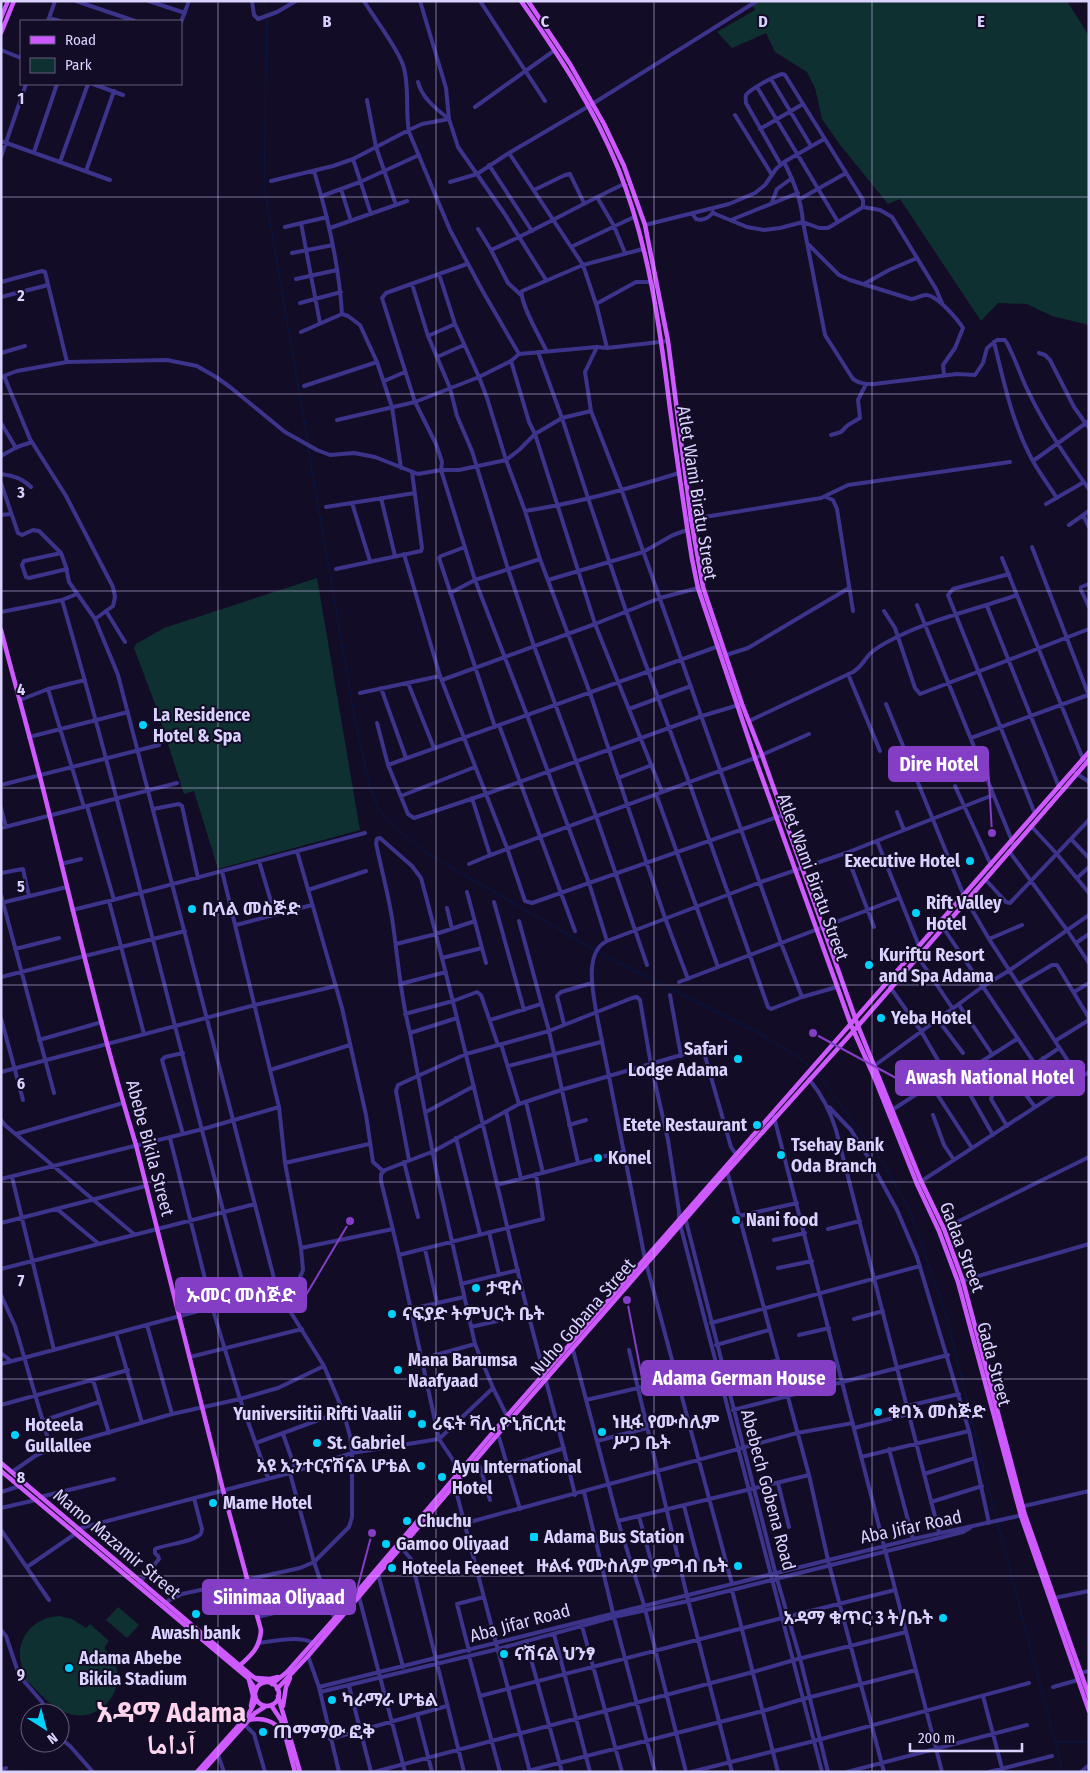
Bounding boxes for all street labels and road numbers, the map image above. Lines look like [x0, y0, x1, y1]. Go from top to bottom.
street label: Atlet Wami Biratu Street [672, 404, 722, 582]
street label: Atlet Wami Biratu Street [773, 791, 853, 964]
street label: Abebe Bikila Street [121, 1078, 179, 1219]
street label: Gadaa Street [935, 1199, 989, 1295]
street label: Nuho Gobana Street [526, 1254, 640, 1380]
street label: Gada Street [972, 1320, 1016, 1409]
street label: Abebech Gobena Road [736, 1407, 800, 1573]
street label: Mamo Mazamir Street [49, 1484, 185, 1604]
street label: Aba Jifar Road [858, 1506, 964, 1548]
street label: Aba Jifar Road [467, 1599, 573, 1647]

